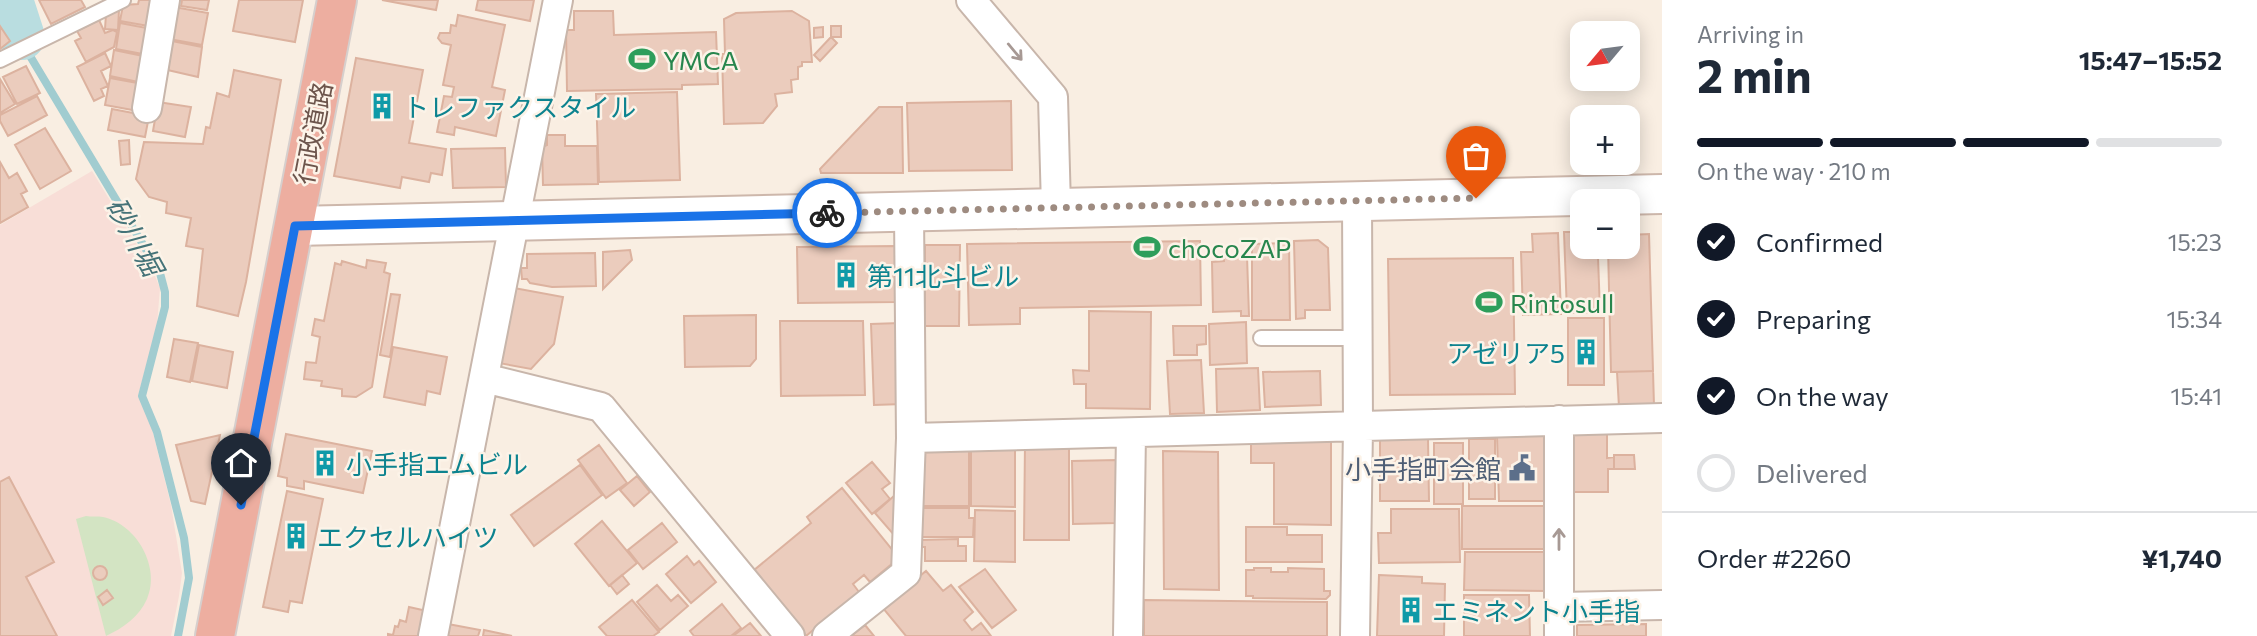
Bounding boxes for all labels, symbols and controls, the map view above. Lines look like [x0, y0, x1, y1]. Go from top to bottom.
text: Arriving in [1697, 20, 1804, 48]
north arrow [1570, 21, 1640, 91]
map controls [1570, 21, 1640, 259]
one-way arrow [1007, 43, 1023, 61]
sports icon: YMCA [627, 44, 657, 74]
place label: YMCA [663, 44, 739, 75]
text: 15:47–15:52 [2079, 44, 2222, 75]
text: 2 min [1697, 46, 1812, 102]
street label: 行政道路 [287, 79, 337, 187]
building icon: トレファクスタイル [367, 91, 397, 121]
place label: トレファクスタイル [403, 91, 636, 122]
button: + [1570, 105, 1640, 175]
pin [1446, 126, 1506, 198]
icon: bag [1457, 137, 1495, 175]
text: On the way · 210 m [1697, 157, 1891, 185]
courier [792, 178, 862, 248]
button: − [1570, 189, 1640, 259]
water label: 砂川堀 [100, 191, 172, 284]
icon: bike [808, 194, 846, 232]
icon: check [1697, 223, 1735, 261]
text: Confirmed [1756, 226, 1883, 257]
text: 15:23 [2168, 228, 2222, 256]
sports icon: chocoZAP [1132, 232, 1162, 262]
place label: chocoZAP [1168, 232, 1291, 263]
building icon: 第11北斗ビル [831, 260, 861, 290]
place label: 第11北斗ビル [867, 260, 1019, 291]
sports icon: Rintosull [1474, 287, 1504, 317]
place label: Rintosull [1510, 287, 1614, 318]
icon: check [1697, 300, 1735, 338]
text: Preparing [1756, 303, 1871, 334]
text: 15:34 [2167, 305, 2222, 333]
place label: アゼリア5 [1447, 337, 1565, 368]
building icon: アゼリア5 [1571, 337, 1601, 367]
icon: check [1697, 377, 1735, 415]
text: On the way [1756, 380, 1889, 411]
text: 15:41 [2171, 382, 2222, 410]
pin [211, 433, 271, 505]
icon: home [222, 444, 260, 482]
building icon: 小手指エムビル [310, 448, 340, 478]
place label: 小手指エムビル [346, 448, 528, 479]
place label: 小手指町会館 [1345, 453, 1501, 484]
public building icon: 小手指町会館 [1507, 453, 1537, 483]
text: Delivered [1756, 457, 1867, 488]
building icon: エクセルハイツ [281, 521, 311, 551]
place label: エクセルハイツ [317, 521, 498, 552]
one-way arrow [1552, 527, 1566, 550]
text: Order #2260 [1697, 542, 1852, 573]
text: ¥1,740 [2141, 542, 2222, 573]
building icon: エミネント小手指 [1396, 595, 1426, 625]
place label: エミネント小手指 [1432, 595, 1640, 626]

